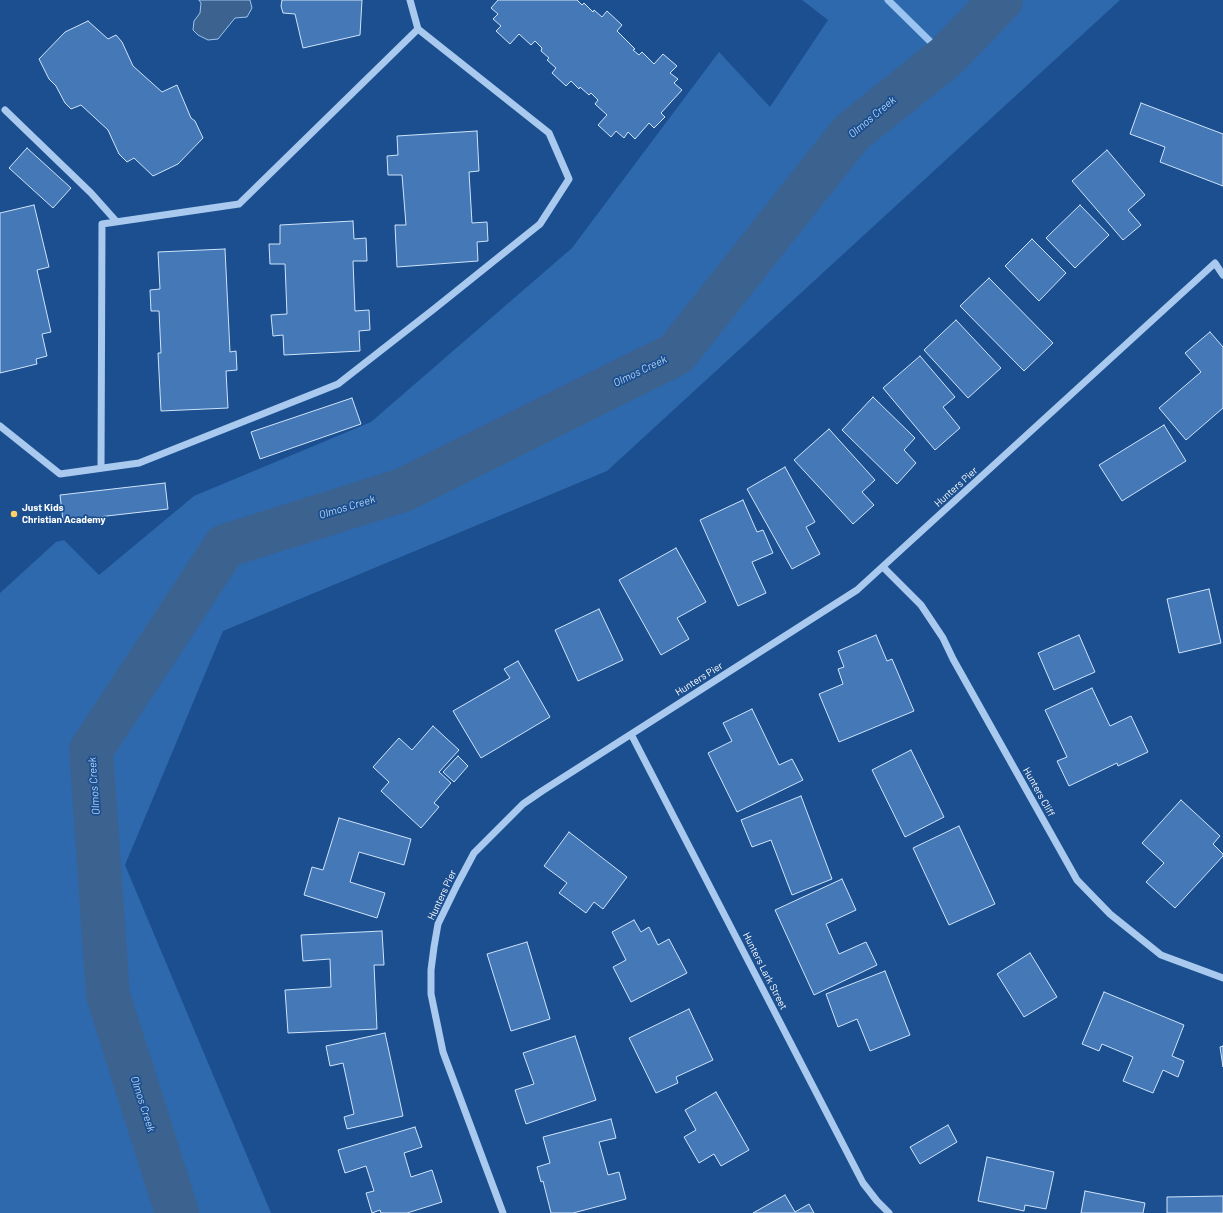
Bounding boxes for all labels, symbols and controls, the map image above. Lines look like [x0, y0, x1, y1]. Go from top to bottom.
water label: Olmos Creek [846, 93, 898, 141]
water label: Olmos Creek [611, 352, 669, 390]
street label: Hunters Pier [932, 464, 980, 510]
water label: Olmos Creek [317, 492, 377, 522]
place label: Just Kids Christian Academy [22, 502, 106, 526]
marker: Just Kids Christian Academy [9, 509, 19, 519]
street label: Hunters Pier [673, 660, 725, 698]
water label: Olmos Creek [85, 757, 103, 815]
street label: Hunters Cliff [1021, 765, 1057, 819]
street label: Hunters Pier [425, 868, 459, 922]
street label: Hunters Lark Street [740, 930, 790, 1012]
water label: Olmos Creek [128, 1074, 158, 1134]

